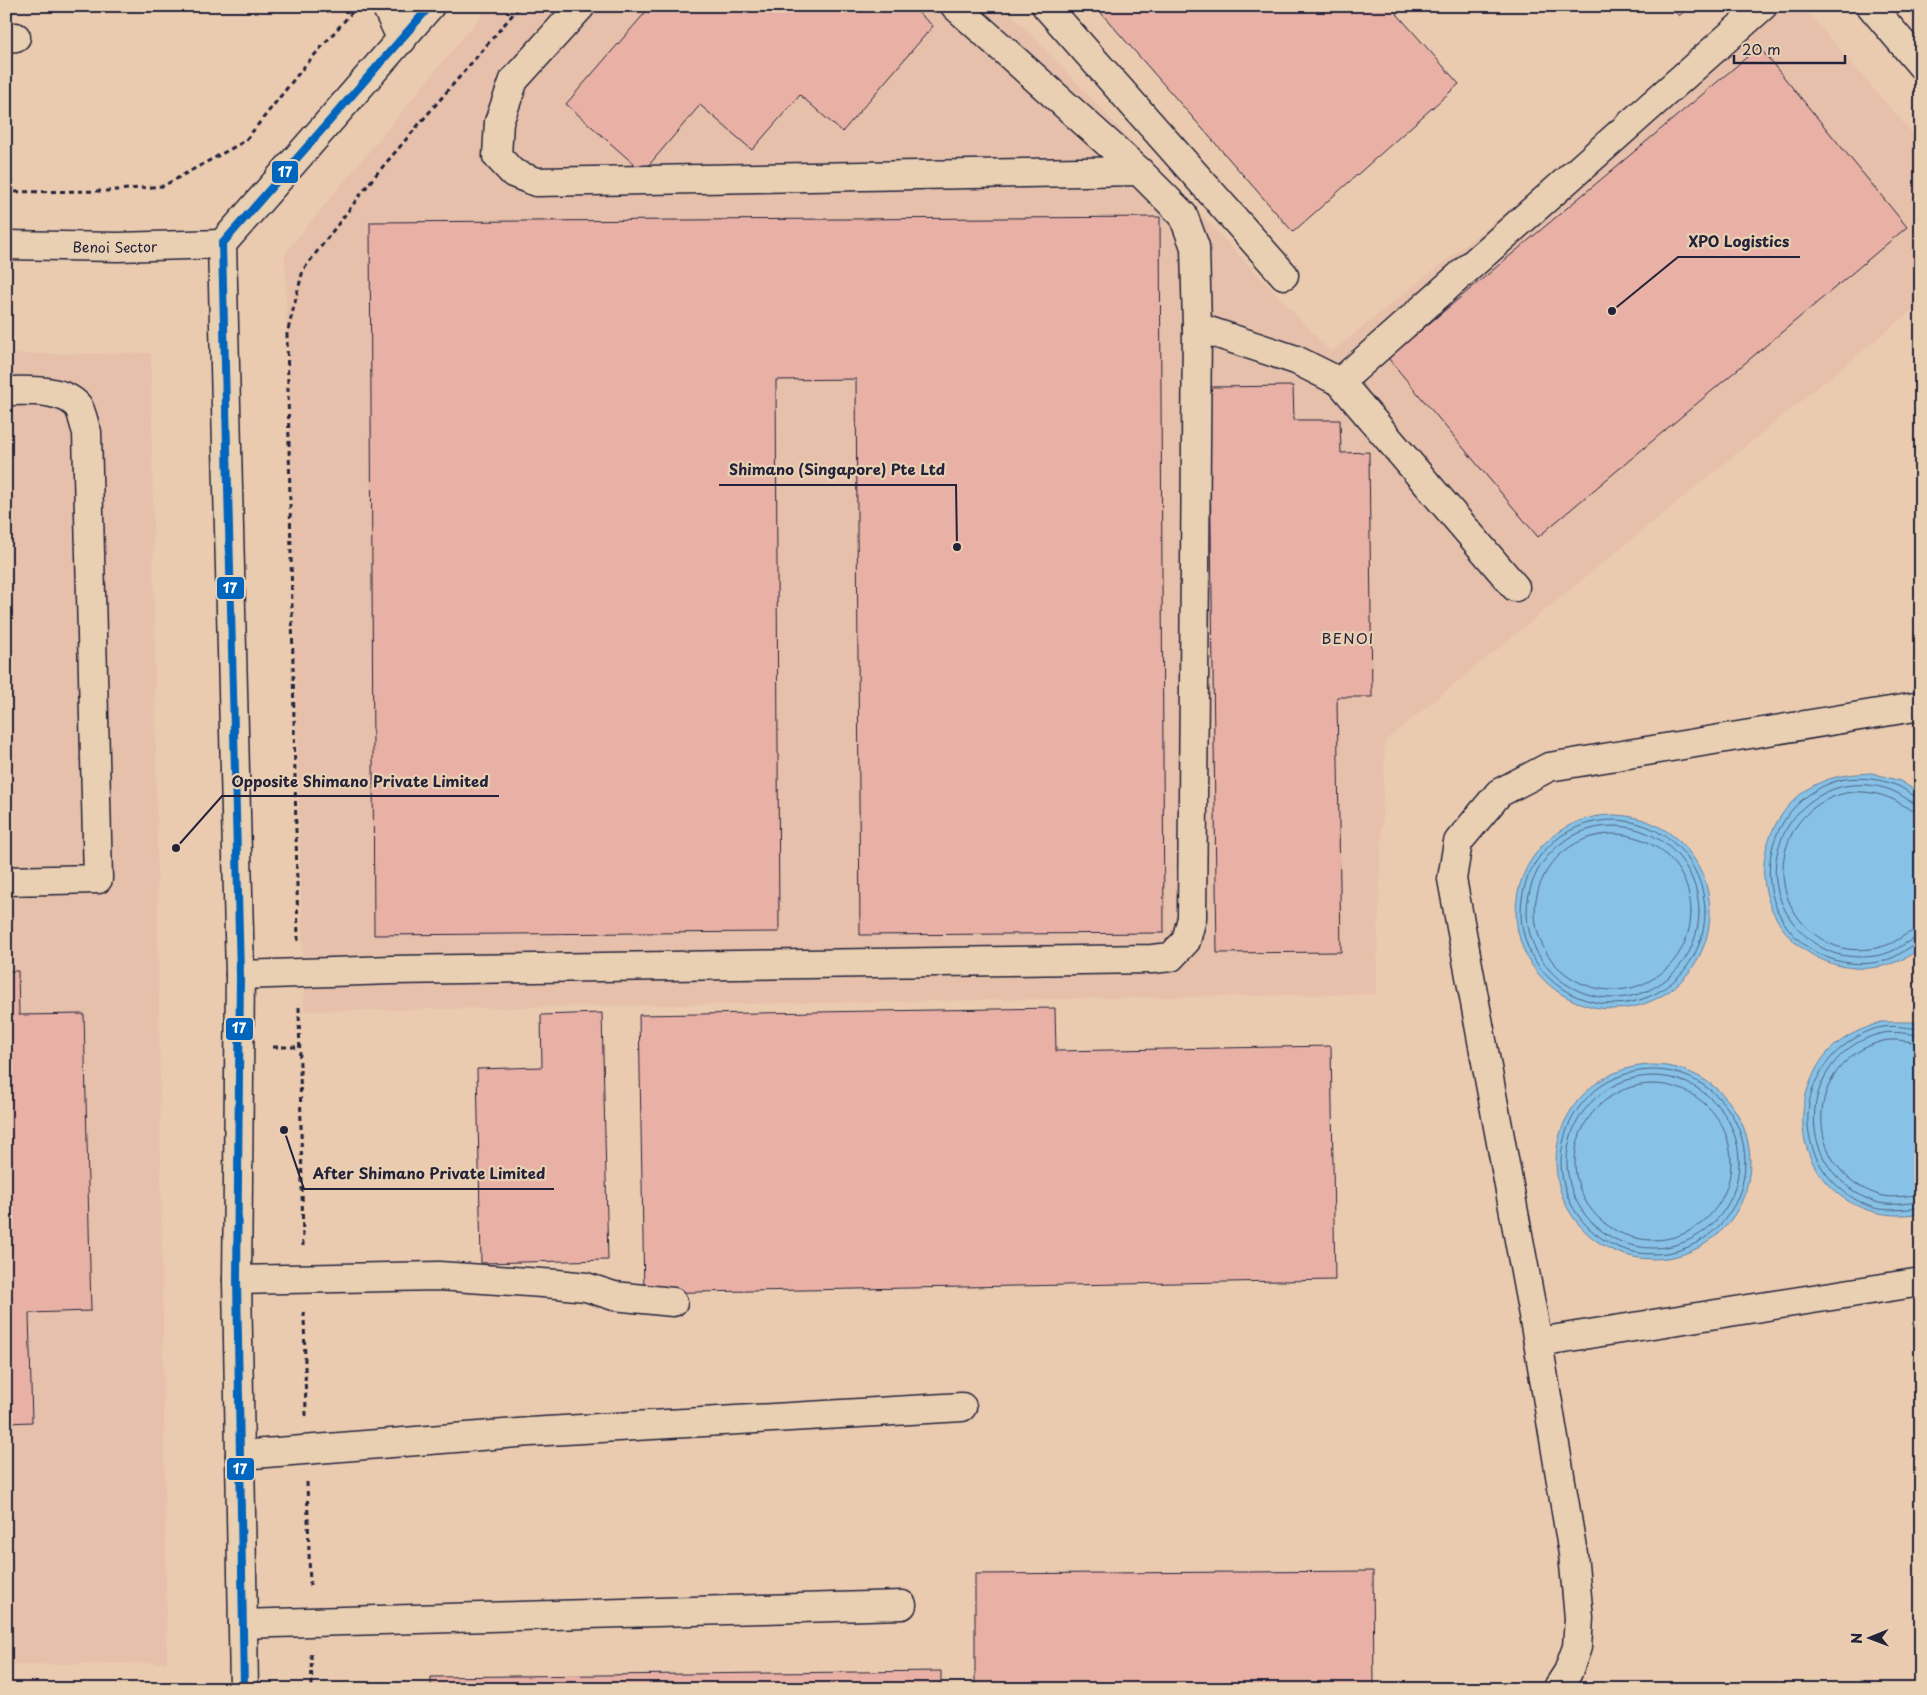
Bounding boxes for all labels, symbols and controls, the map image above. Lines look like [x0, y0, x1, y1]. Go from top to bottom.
scale bar [1734, 32, 1846, 64]
text: 20 m [1742, 37, 1781, 60]
line badge: 17 [271, 160, 299, 184]
text: 17 [278, 161, 293, 182]
callout: XPO Logistics [1678, 227, 1800, 257]
text: XPO Logistics [1689, 229, 1789, 252]
street label: Benoi Sector [72, 235, 158, 258]
callout: Shimano (Singapore) Pte Ltd [719, 455, 956, 485]
text: Shimano (Singapore) Pte Ltd [729, 457, 945, 480]
line badge: 17 [216, 576, 245, 600]
text: 17 [223, 577, 238, 598]
district label: BENOI [1322, 626, 1374, 649]
callout: Opposite Shimano Private Limited [222, 766, 499, 796]
text: Opposite Shimano Private Limited [231, 769, 489, 792]
line badge: 17 [225, 1017, 254, 1041]
text: 17 [232, 1017, 247, 1038]
callout: After Shimano Private Limited [304, 1159, 554, 1189]
text: After Shimano Private Limited [312, 1161, 545, 1184]
line badge: 17 [226, 1457, 255, 1481]
text: 17 [233, 1458, 248, 1479]
north arrow [1844, 1612, 1894, 1662]
text: N [1846, 1633, 1867, 1644]

